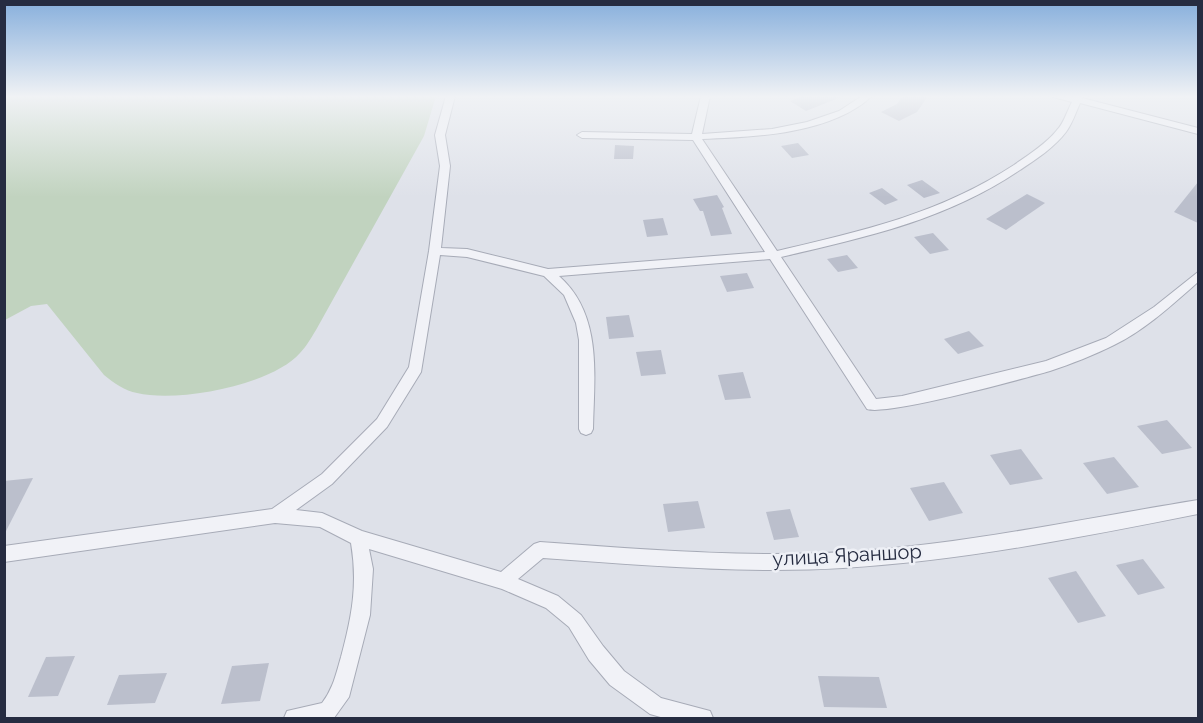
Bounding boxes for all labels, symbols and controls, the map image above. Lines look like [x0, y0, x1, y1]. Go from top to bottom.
street label: улица Яраншор [772, 539, 922, 571]

